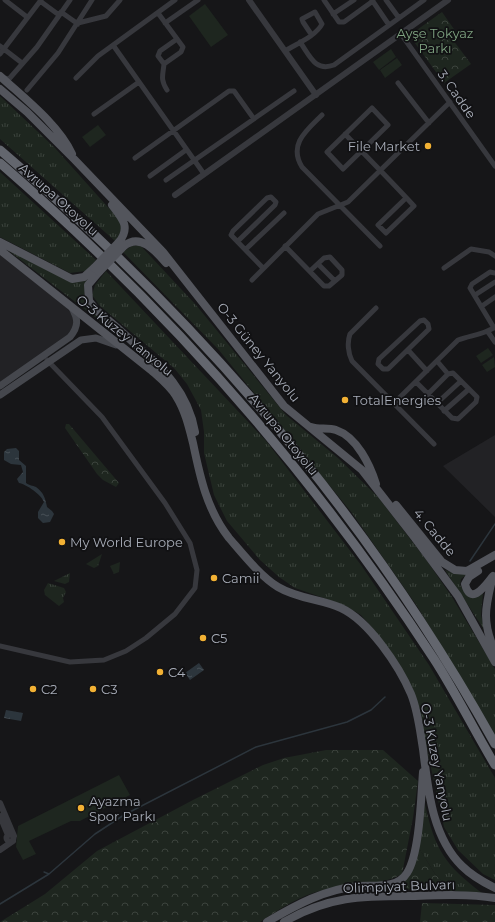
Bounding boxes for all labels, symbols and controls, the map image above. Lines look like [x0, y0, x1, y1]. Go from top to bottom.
park label: Ayşe Tokyaz Parkı [396, 25, 474, 56]
street label: 3. Cadde [434, 67, 480, 122]
place label: File Market [348, 138, 420, 154]
marker: File Market [423, 141, 433, 151]
street label: Avrupa Otoyolu [16, 159, 102, 239]
street label: O-3 Kuzey Yanyolu [73, 291, 177, 379]
street label: O-3 Güney Yanyolu [214, 299, 304, 405]
street label: Avrupa Otoyolu [246, 390, 322, 478]
place label: TotalEnergies [353, 392, 441, 408]
marker: TotalEnergies [340, 395, 350, 405]
street label: 4. Cadde [410, 505, 460, 559]
place label: My World Europe [70, 534, 183, 550]
marker: My World Europe [57, 537, 67, 547]
place label: Camii [222, 570, 260, 586]
marker: Camii [209, 573, 219, 583]
place label: C5 [211, 630, 227, 646]
marker: C5 [198, 633, 208, 643]
place label: C4 [168, 664, 186, 680]
marker: C4 [155, 667, 165, 677]
place label: C2 [41, 681, 58, 697]
place label: C3 [101, 681, 118, 697]
marker: C2 [28, 684, 38, 694]
marker: C3 [88, 684, 98, 694]
street label: O-3 Kuzey Yanyolu [418, 702, 456, 822]
place label: Ayazma Spor Parkı [89, 793, 156, 824]
marker: Ayazma Spor Parkı [76, 803, 86, 813]
street label: Olimpiyat Bulvarı [343, 876, 455, 896]

